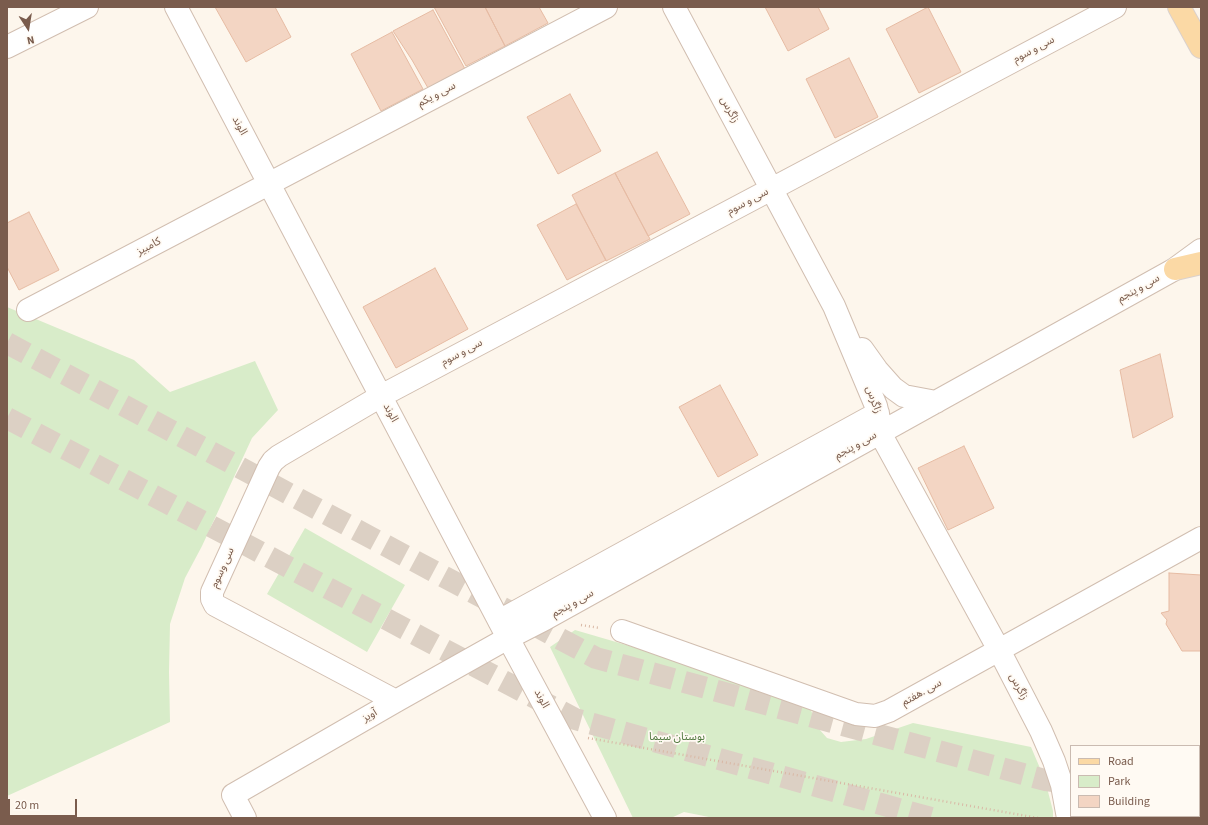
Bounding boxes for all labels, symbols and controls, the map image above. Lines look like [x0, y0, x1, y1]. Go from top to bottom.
north arrow [8, 8, 48, 48]
text: N [25, 32, 36, 48]
street label: سی و سوم [1011, 34, 1057, 66]
street label: سی و یکم [416, 80, 458, 110]
street label: زاگرس [717, 94, 741, 126]
street label: الوند [229, 114, 249, 138]
street label: سی و سوم [725, 186, 771, 218]
street label: کامبیز [135, 235, 163, 259]
street label: سی و پنجم [1116, 272, 1162, 306]
street label: سی و سوم [439, 337, 485, 369]
street label: زاگرس [862, 384, 884, 416]
street label: الوند [380, 401, 400, 425]
street label: سی و پنجم [833, 429, 879, 463]
street label: سی وسوم [208, 546, 238, 590]
street label: سی و پنجم [550, 587, 596, 621]
street label: زاگرس [1006, 671, 1030, 703]
street label: سی .هفتم [900, 677, 944, 709]
street label: الوند [531, 687, 551, 711]
street label: آویز [360, 706, 380, 726]
park label: بوستان سیما [649, 731, 705, 745]
legend [1070, 745, 1200, 817]
text: Road [1108, 753, 1134, 770]
text: Park [1108, 773, 1130, 790]
scale bar [10, 791, 79, 817]
text: Building [1108, 793, 1150, 810]
text: 20 m [15, 797, 39, 814]

